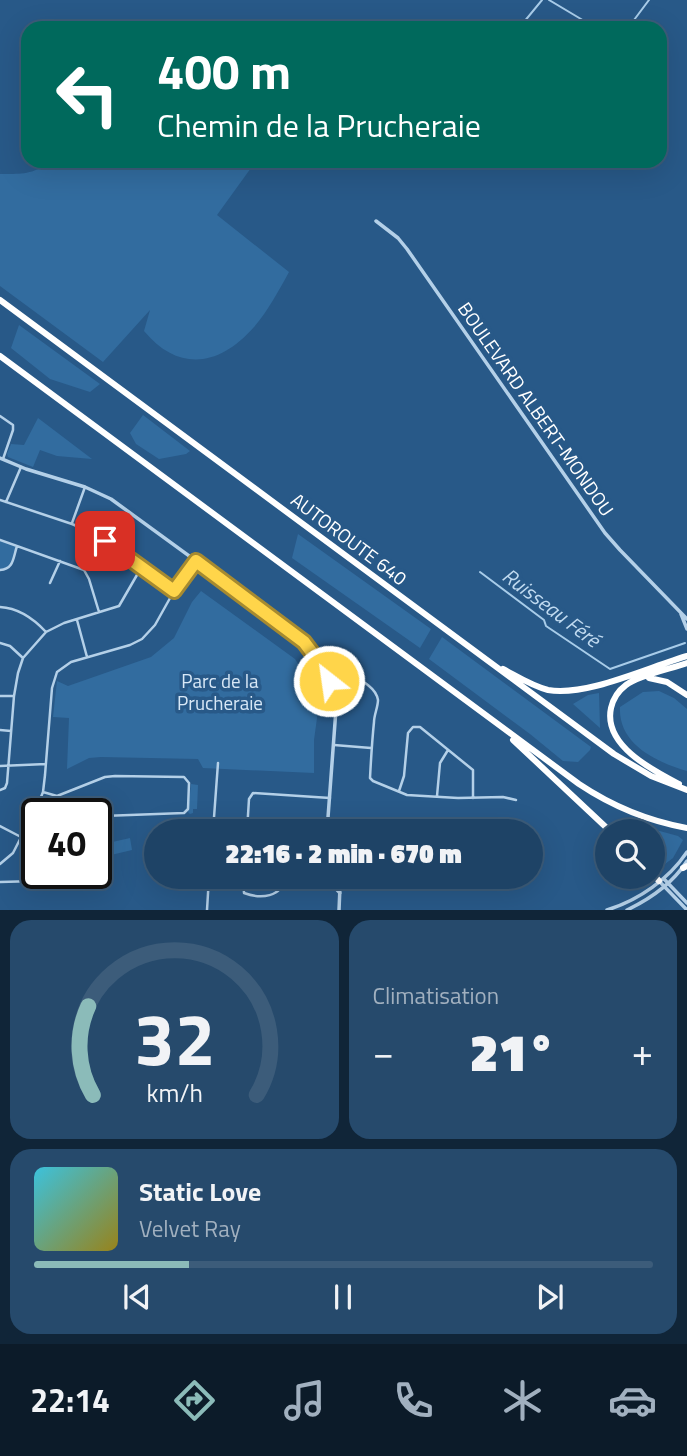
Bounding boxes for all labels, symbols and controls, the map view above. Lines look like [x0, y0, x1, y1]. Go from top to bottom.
text: 400 m [157, 33, 291, 108]
icon: left [42, 49, 133, 140]
text: Chemin de la Prucheraie [157, 101, 481, 149]
street label: BOULEVARD ALBERT-MONDOU [451, 296, 622, 522]
street label: AUTOROUTE 640 [285, 485, 413, 592]
pin [75, 511, 135, 571]
icon: arrive [86, 522, 124, 560]
water label: Ruisseau Féré [496, 560, 609, 656]
position arrow [292, 644, 366, 718]
park label: Parc de la Prucheraie [177, 666, 263, 717]
speed limit sign: 40 [21, 798, 112, 889]
map controls [595, 819, 665, 889]
button: search [595, 819, 665, 889]
text: 22:16 · 2 min · 670 m [225, 834, 462, 873]
text: Climatisation [373, 978, 499, 1013]
text: 32 [133, 984, 215, 1094]
text: 21° [470, 1012, 556, 1091]
text: − [373, 1023, 394, 1081]
text: + [632, 1023, 653, 1081]
text: km/h [146, 1074, 203, 1112]
text: Static Love [139, 1172, 261, 1211]
text: Velvet Ray [139, 1211, 241, 1246]
icon: previous [118, 1278, 156, 1316]
icon: pause [324, 1278, 362, 1316]
icon: next [531, 1278, 569, 1316]
text: 22:14 [30, 1376, 110, 1424]
icon: directions [170, 1376, 219, 1425]
icon: music [280, 1376, 329, 1425]
icon: phone [389, 1376, 438, 1425]
icon: climate [498, 1376, 547, 1425]
icon: car [608, 1376, 657, 1425]

